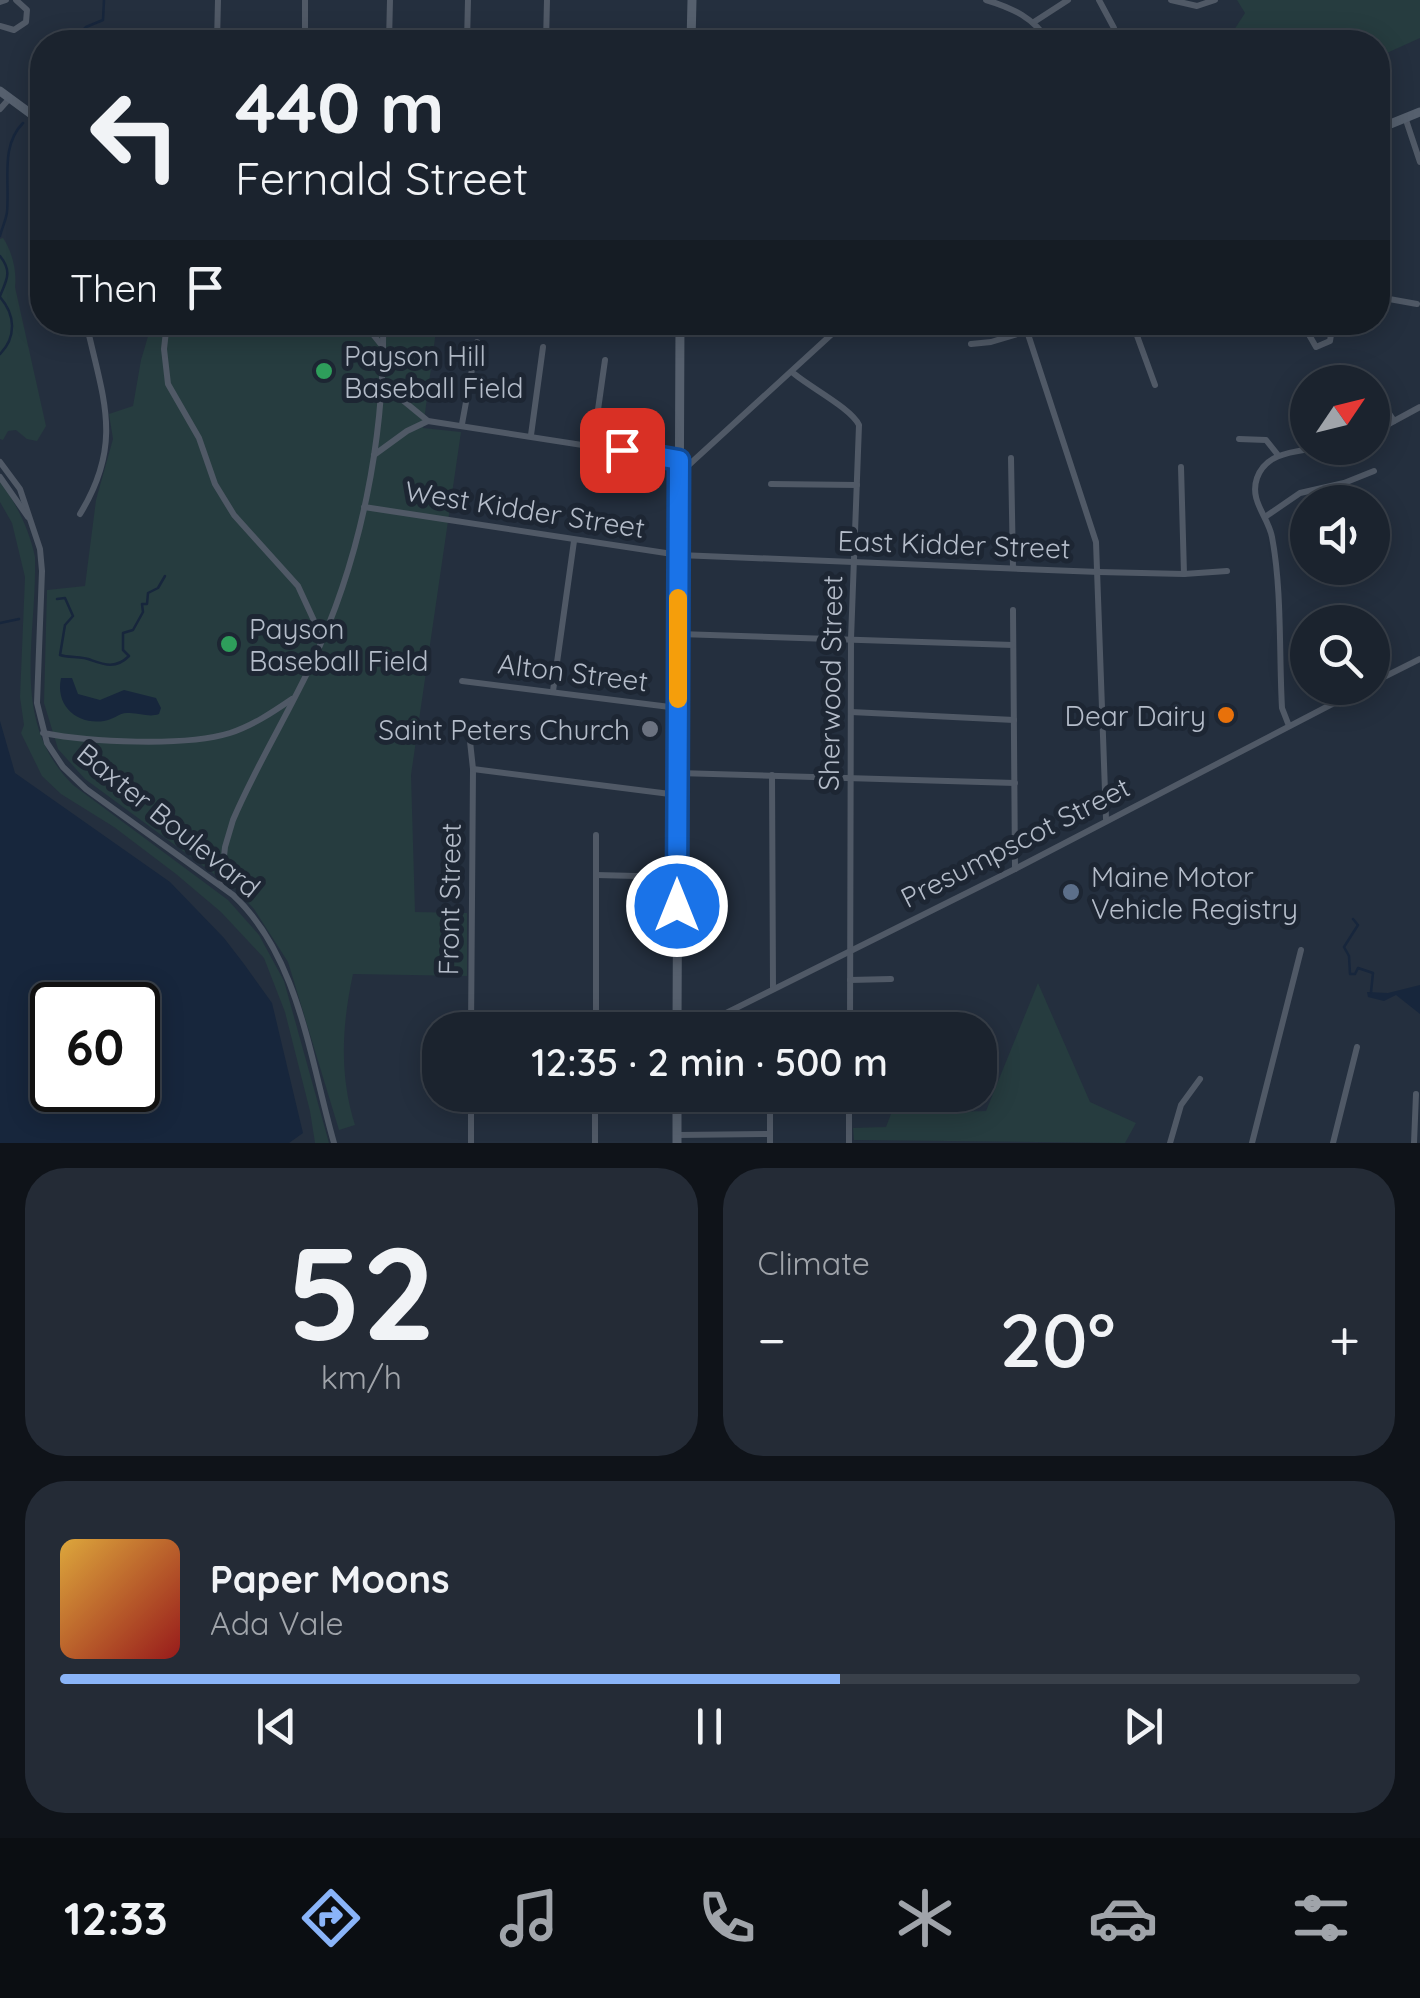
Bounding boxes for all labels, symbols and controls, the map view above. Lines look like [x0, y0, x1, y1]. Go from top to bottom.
text: 440 m [235, 63, 444, 151]
icon: left [70, 70, 200, 200]
text: Fernald Street [235, 150, 528, 206]
icon: arrive [178, 260, 233, 315]
text: Then [70, 264, 158, 312]
place label: Payson Hill Baseball Field [344, 338, 523, 405]
marker: Payson Hill Baseball Field [313, 360, 335, 382]
north arrow [1290, 365, 1390, 465]
map controls [1290, 365, 1390, 705]
pin [580, 408, 665, 493]
icon: arrive [595, 423, 650, 478]
street label: West Kidder Street [403, 473, 647, 545]
button: sound [1290, 485, 1390, 585]
street label: East Kidder Street [837, 522, 1071, 566]
street label: Sherwood Street [811, 575, 849, 791]
button: search [1290, 605, 1390, 705]
place label: Payson Baseball Field [249, 611, 428, 678]
marker: Payson Baseball Field [218, 633, 240, 655]
street label: Alton Street [496, 645, 650, 699]
place label: Dear Dairy [1065, 698, 1206, 733]
marker: Dear Dairy [1215, 704, 1237, 726]
place label: Saint Peters Church [378, 712, 630, 747]
marker: Saint Peters Church [639, 718, 661, 740]
street label: Baxter Boulevard [70, 735, 268, 905]
street label: Presumpscot Street [895, 769, 1135, 915]
street label: Front Street [430, 822, 468, 976]
position arrow [625, 854, 729, 958]
place label: Maine Motor Vehicle Registry [1091, 859, 1298, 926]
marker: Maine Motor Vehicle Registry [1060, 881, 1082, 903]
speed limit sign: 60 [30, 982, 160, 1112]
text: 12:35 · 2 min · 500 m [531, 1038, 888, 1086]
text: 52 [287, 1210, 436, 1373]
text: Climate [758, 1243, 870, 1283]
text: 20° [1000, 1292, 1115, 1386]
text: − [758, 1305, 786, 1374]
text: + [1329, 1305, 1360, 1374]
text: km/h [321, 1357, 402, 1397]
text: Paper Moons [210, 1555, 450, 1603]
text: Ada Vale [210, 1603, 344, 1643]
icon: previous [249, 1699, 304, 1754]
icon: pause [682, 1699, 737, 1754]
icon: next [1116, 1699, 1171, 1754]
icon: directions [296, 1883, 366, 1953]
icon: music [494, 1883, 564, 1953]
icon: phone [692, 1883, 762, 1953]
icon: climate [890, 1883, 960, 1953]
icon: car [1088, 1883, 1158, 1953]
icon: filters [1286, 1883, 1356, 1953]
text: 12:33 [64, 1890, 168, 1946]

